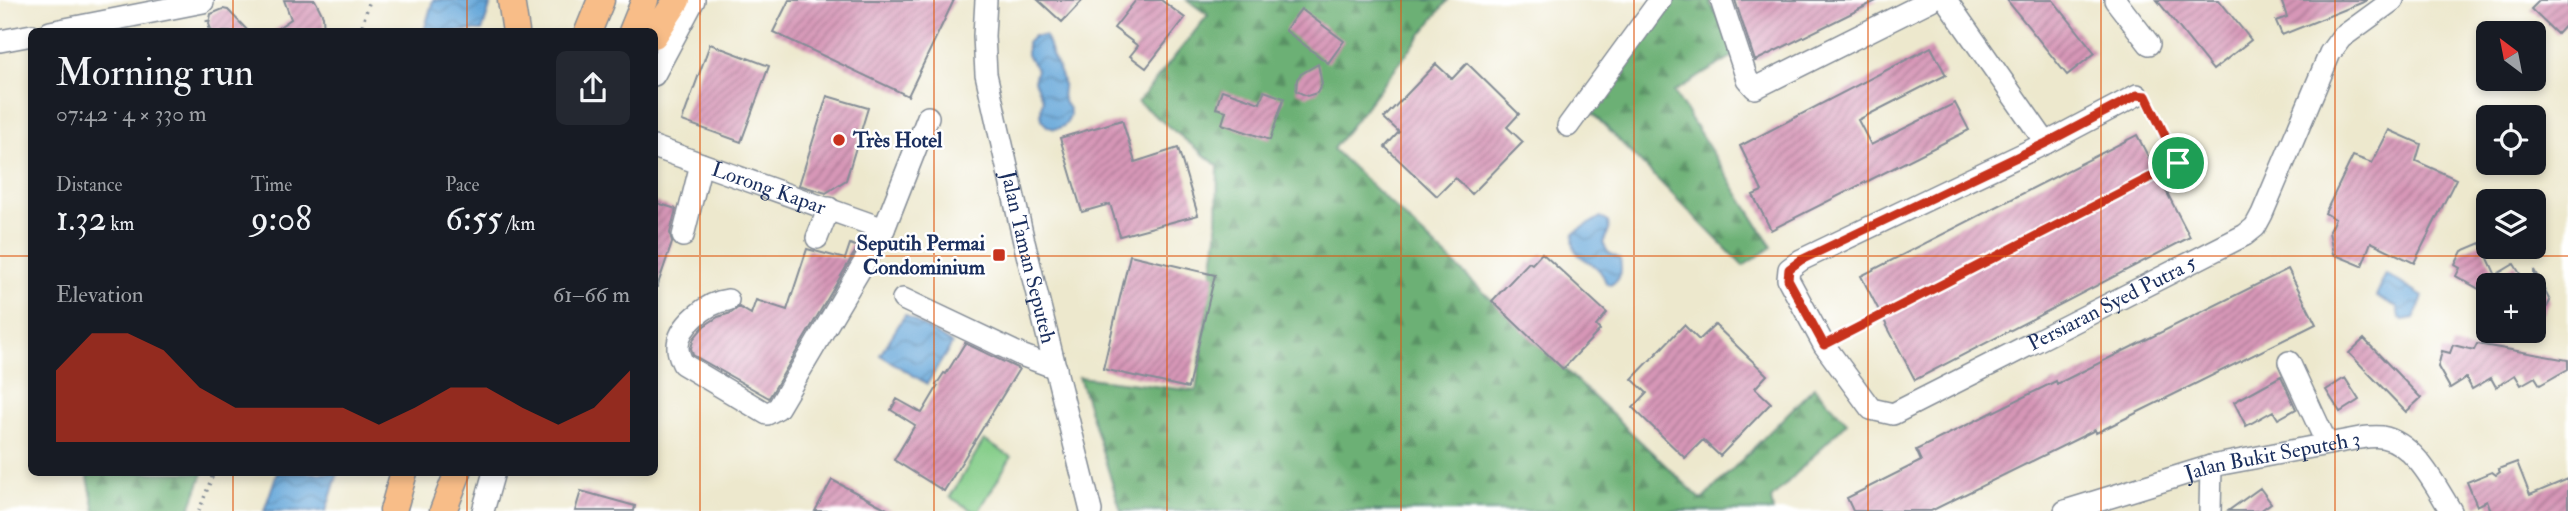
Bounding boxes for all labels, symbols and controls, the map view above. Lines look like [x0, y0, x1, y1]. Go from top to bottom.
north arrow [2476, 21, 2546, 91]
map controls [2476, 21, 2546, 343]
text: Morning run [56, 49, 254, 97]
button: share [556, 51, 630, 125]
text: 07:42 · 4 × 330 m [56, 99, 207, 128]
button: locate [2476, 105, 2546, 175]
place label: Très Hotel [852, 127, 943, 154]
marker: Très Hotel [831, 132, 847, 148]
pin [2148, 133, 2208, 193]
icon: arrive [2159, 144, 2197, 182]
street label: Lorong Kapar [708, 155, 830, 221]
street label: Jalan Taman Seputeh [995, 167, 1062, 346]
text: Distance [56, 173, 122, 197]
text: Time [251, 173, 292, 197]
text: Pace [445, 173, 479, 197]
button: layers [2476, 189, 2546, 259]
text: 1.32 [56, 197, 106, 241]
text: 9:08 [251, 197, 312, 241]
text: 6:55 [445, 197, 502, 241]
text: km [106, 212, 134, 236]
text: /km [502, 212, 535, 236]
place label: Seputih Permai Condominium [857, 230, 986, 281]
marker: Seputih Permai Condominium [991, 247, 1007, 263]
street label: Persiaran Syed Putra 5 [2023, 248, 2201, 357]
button: + [2476, 273, 2546, 343]
text: Elevation [56, 280, 144, 309]
text: 61–66 m [553, 280, 630, 309]
street label: Jalan Bukit Seputeh 3 [2180, 425, 2362, 487]

